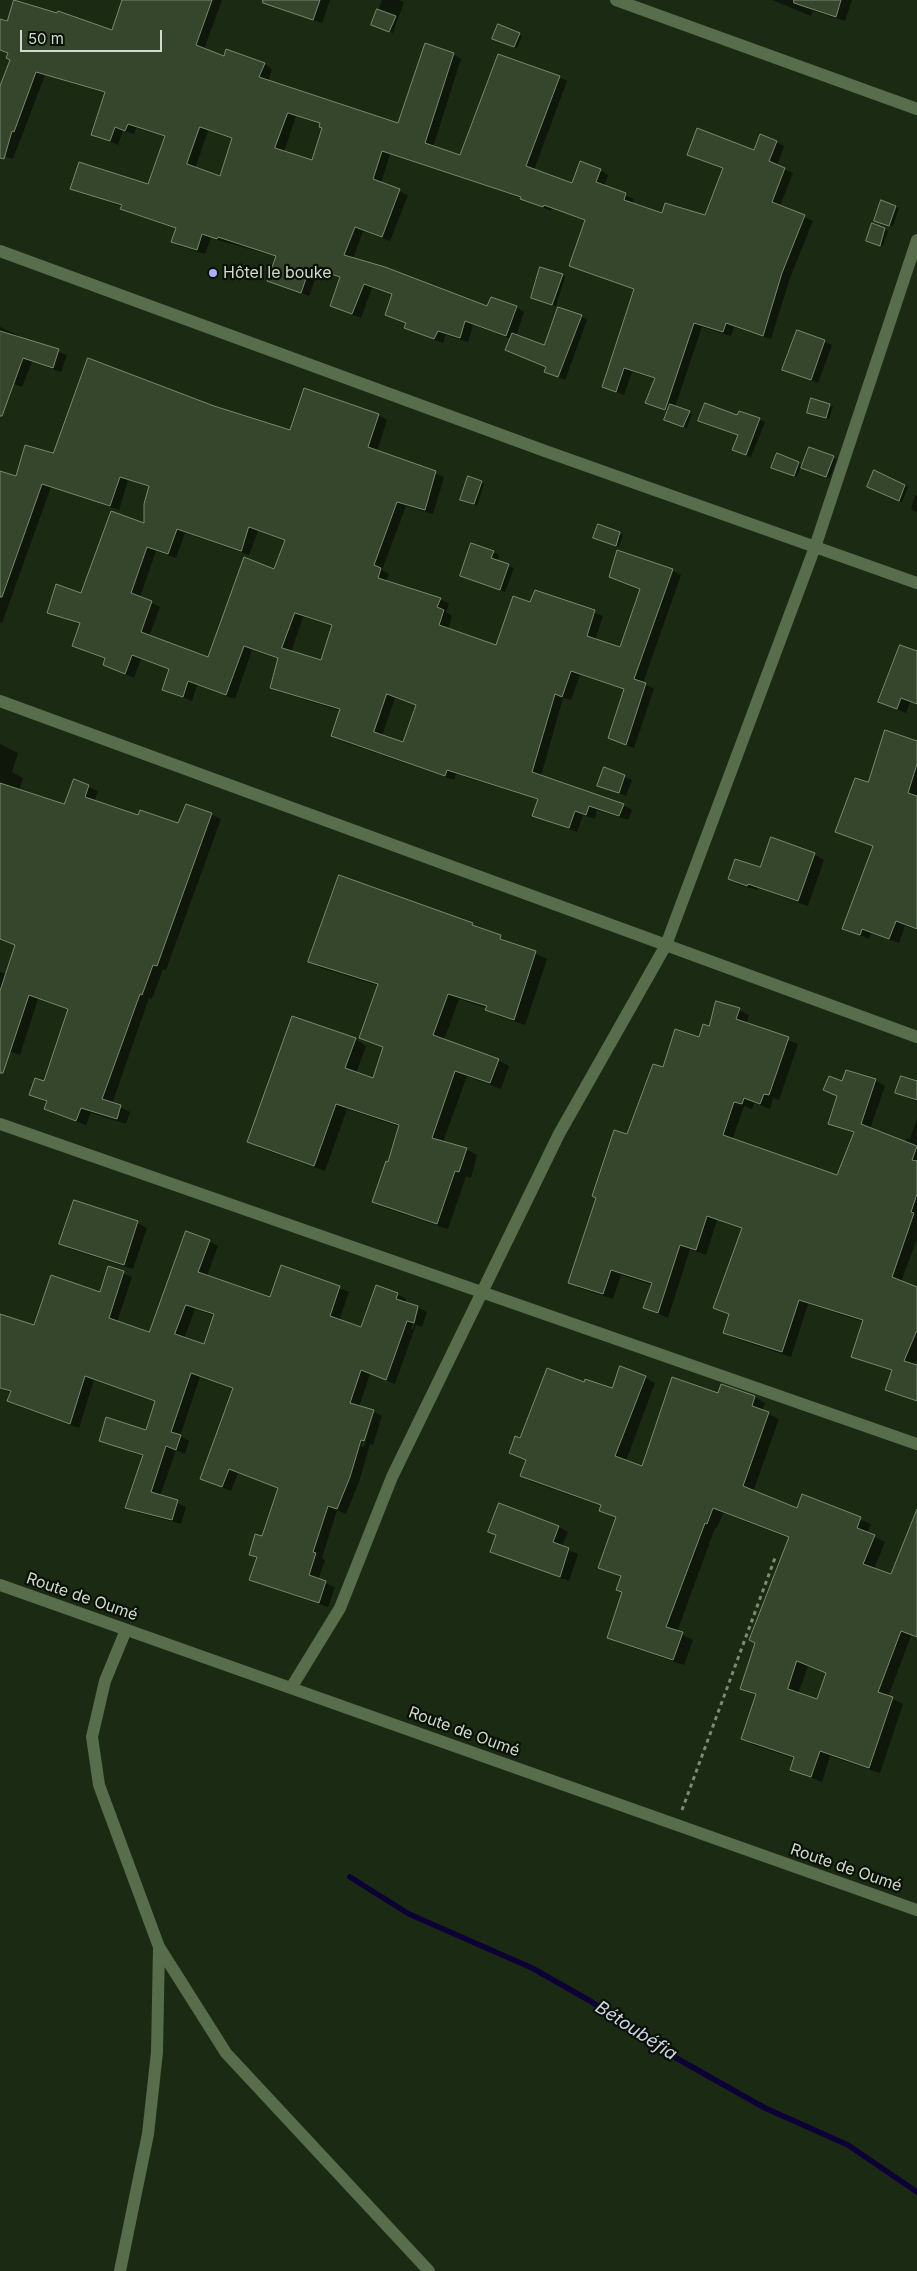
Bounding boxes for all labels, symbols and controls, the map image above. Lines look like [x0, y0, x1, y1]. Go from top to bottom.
scale bar [22, 20, 165, 52]
text: 50 m [28, 29, 64, 48]
place label: Hôtel le bouke [223, 263, 332, 283]
marker: Hôtel le bouke [207, 267, 219, 279]
street label: Route de Oumé [24, 1569, 140, 1625]
street label: Route de Oumé [406, 1703, 522, 1761]
street label: Route de Oumé [788, 1840, 904, 1896]
water label: Bétoubéfia [591, 1997, 681, 2065]

